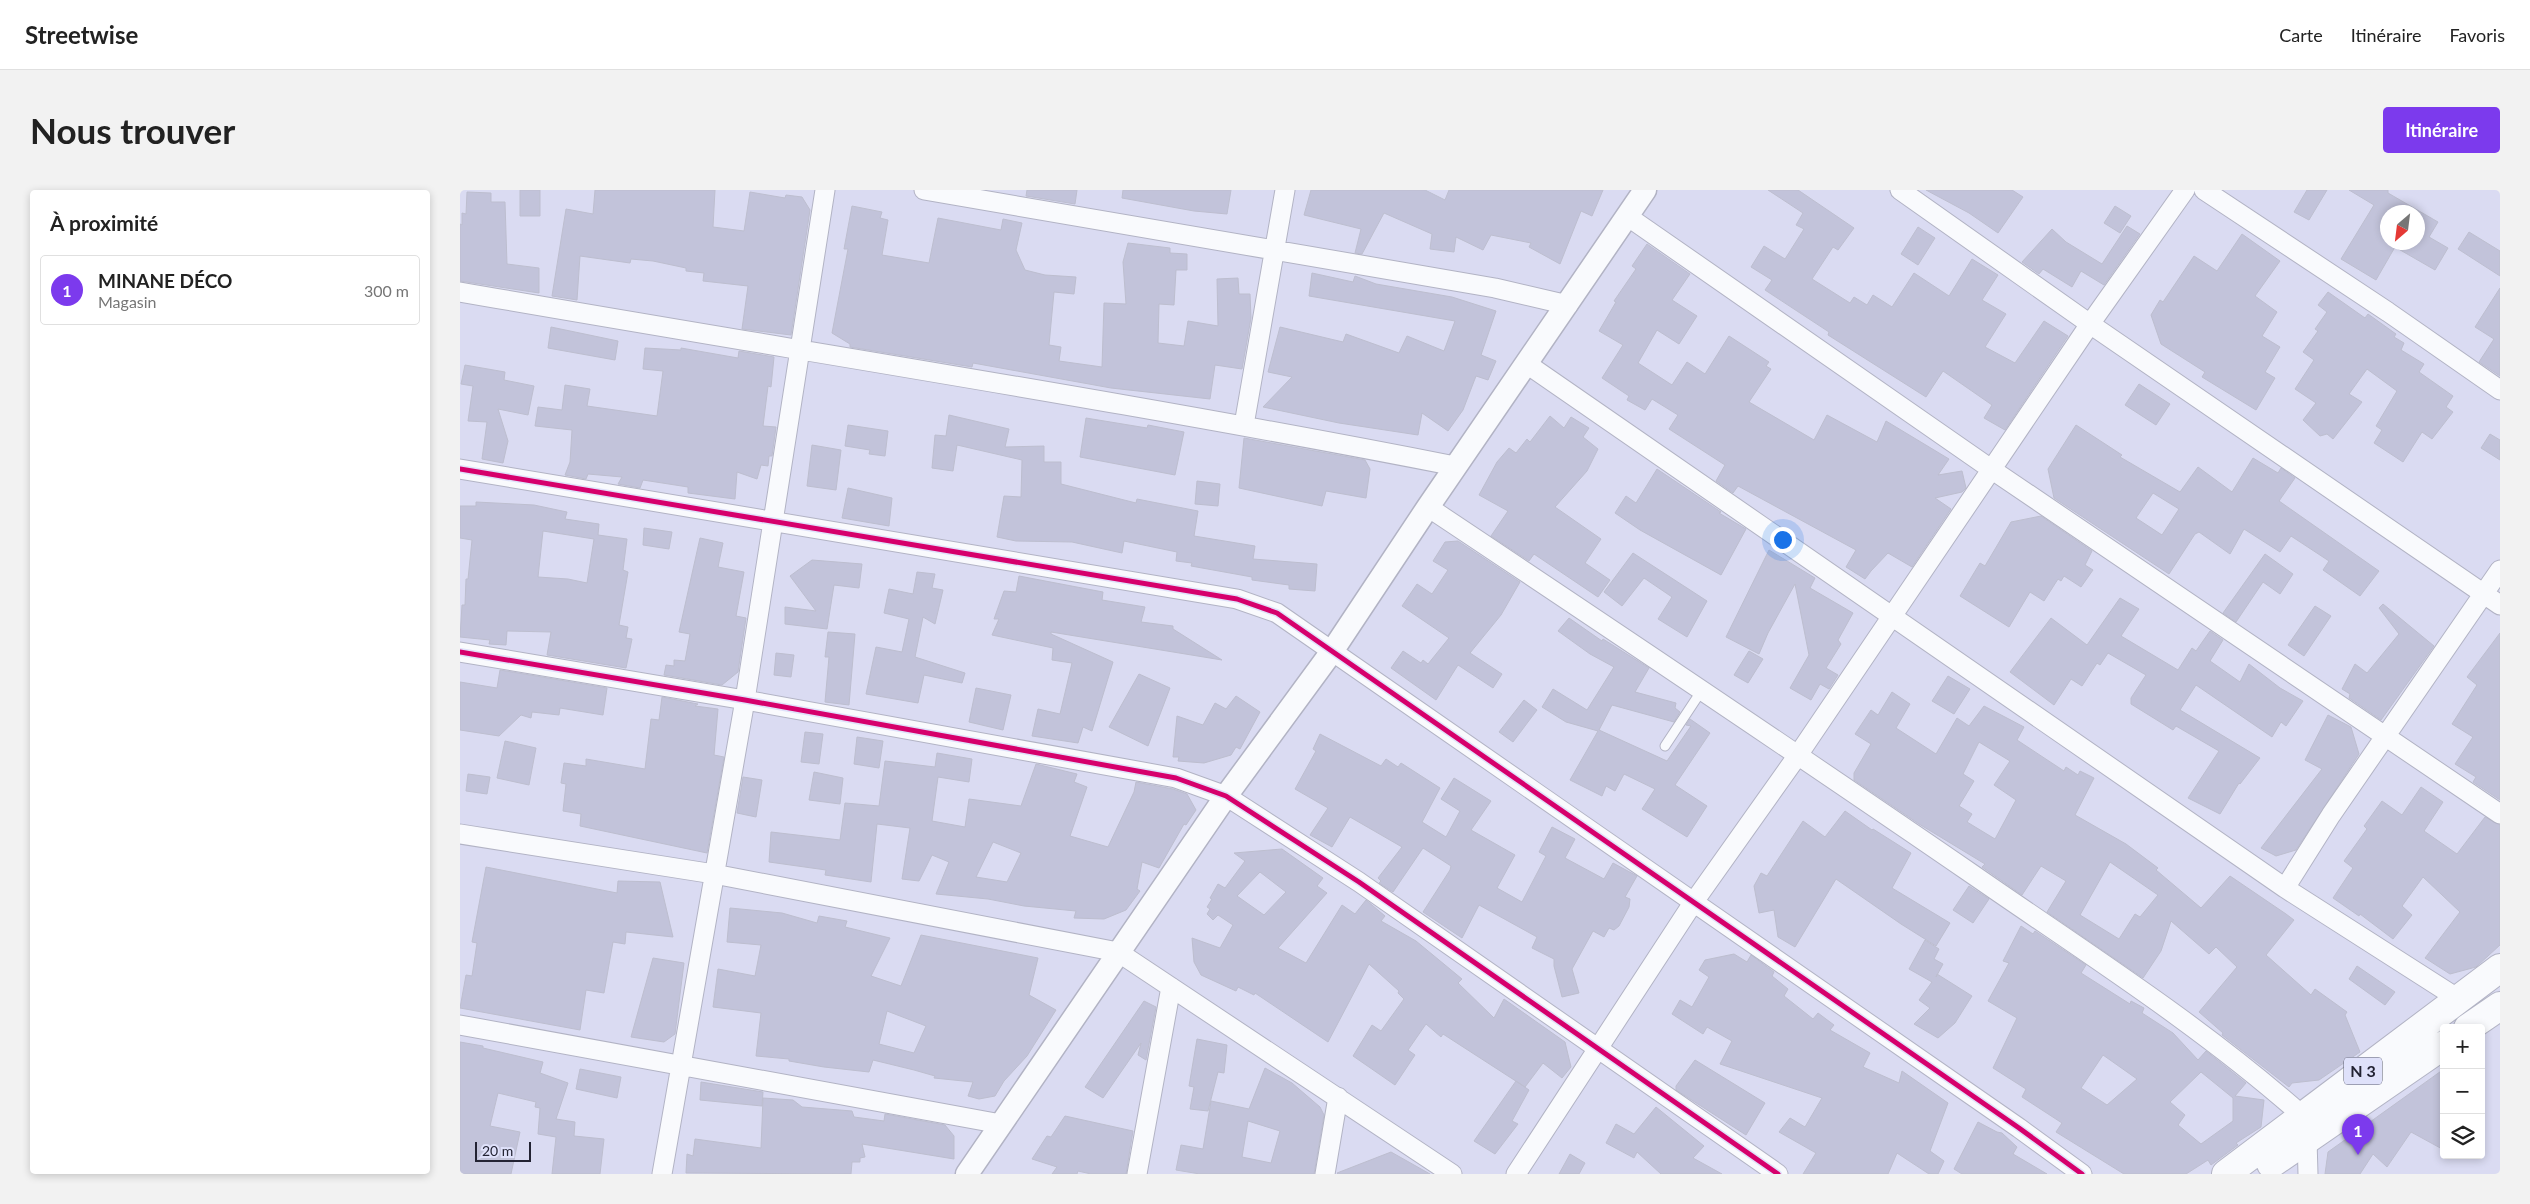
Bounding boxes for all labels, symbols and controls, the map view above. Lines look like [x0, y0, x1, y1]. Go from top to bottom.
text: Streetwise [25, 20, 138, 49]
text: Carte [2279, 24, 2323, 46]
text: Itinéraire [2351, 24, 2421, 46]
text: Favoris [2449, 24, 2505, 46]
button: Itinéraire [2383, 107, 2500, 153]
text: Nous trouver [30, 109, 235, 151]
north arrow [2380, 205, 2425, 250]
text: À proximité [50, 210, 158, 235]
text: MINANE DÉCO [98, 269, 232, 292]
text: 1 [62, 281, 72, 300]
text: 300 m [364, 281, 409, 300]
text: Magasin [98, 292, 157, 311]
your location [1770, 527, 1796, 553]
map controls [2440, 1024, 2485, 1159]
button: + [2440, 1024, 2485, 1069]
road number: N 3 [2344, 1058, 2382, 1084]
button: − [2440, 1069, 2485, 1114]
pin: 1 [2342, 1114, 2374, 1155]
button: layers [2440, 1114, 2485, 1159]
scale bar [475, 1139, 531, 1162]
text: 20 m [482, 1142, 513, 1159]

